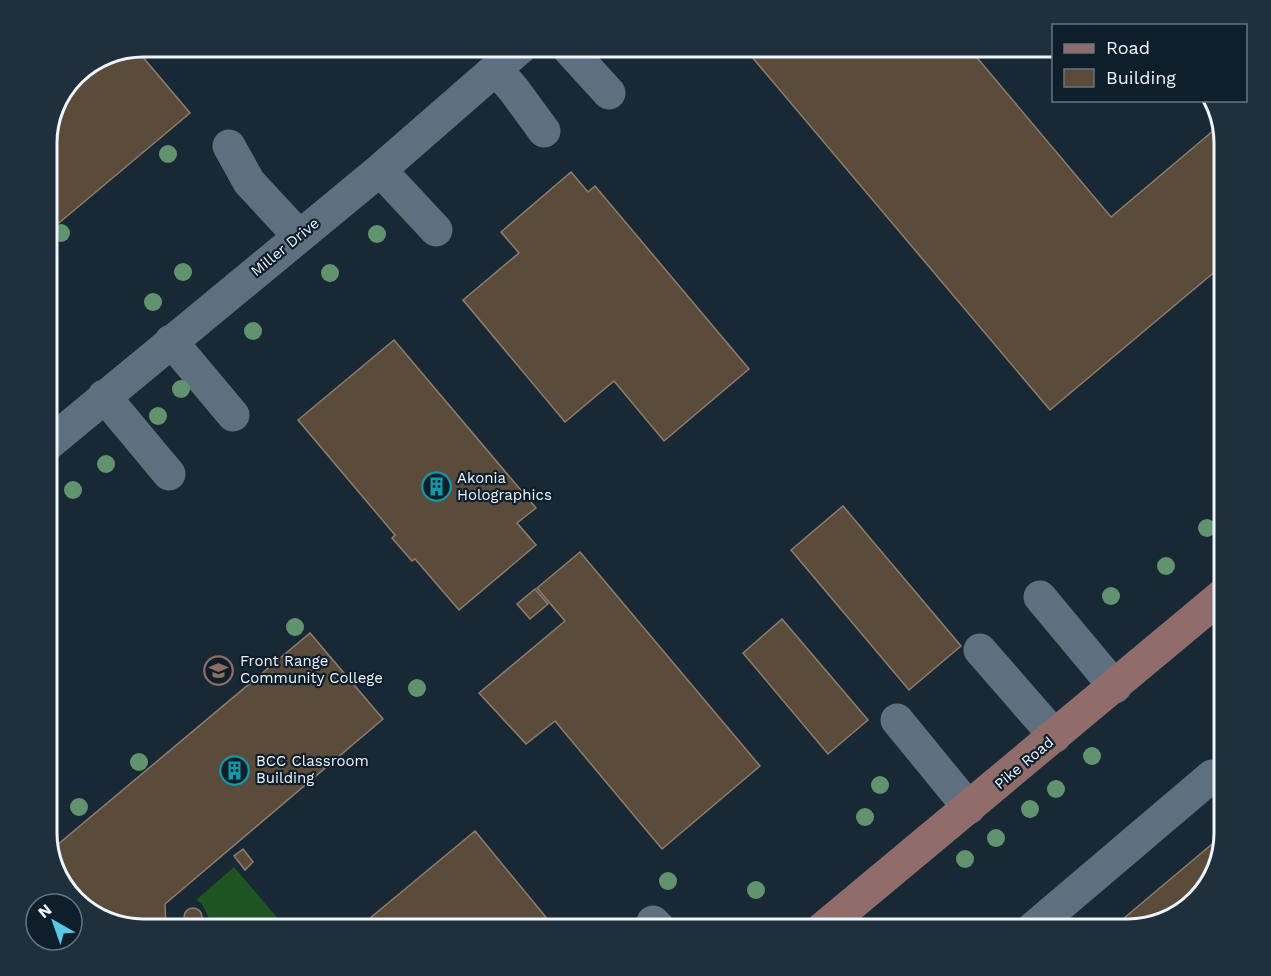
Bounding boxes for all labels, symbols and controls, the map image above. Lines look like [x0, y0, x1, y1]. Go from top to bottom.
legend [1052, 24, 1247, 102]
text: Road [1106, 37, 1150, 58]
text: Building [1106, 67, 1176, 88]
street label: Miller Drive [247, 214, 323, 280]
place label: Akonia Holographics [457, 469, 552, 504]
building icon: Akonia Holographics [420, 471, 452, 503]
place label: Front Range Community College [240, 652, 383, 687]
school or university icon: Front Range Community College [203, 654, 235, 686]
street label: Pike Road [991, 733, 1057, 793]
place label: BCC Classroom Building [256, 752, 369, 787]
building icon: BCC Classroom Building [219, 754, 251, 786]
north arrow [24, 892, 84, 952]
text: N [34, 900, 55, 922]

